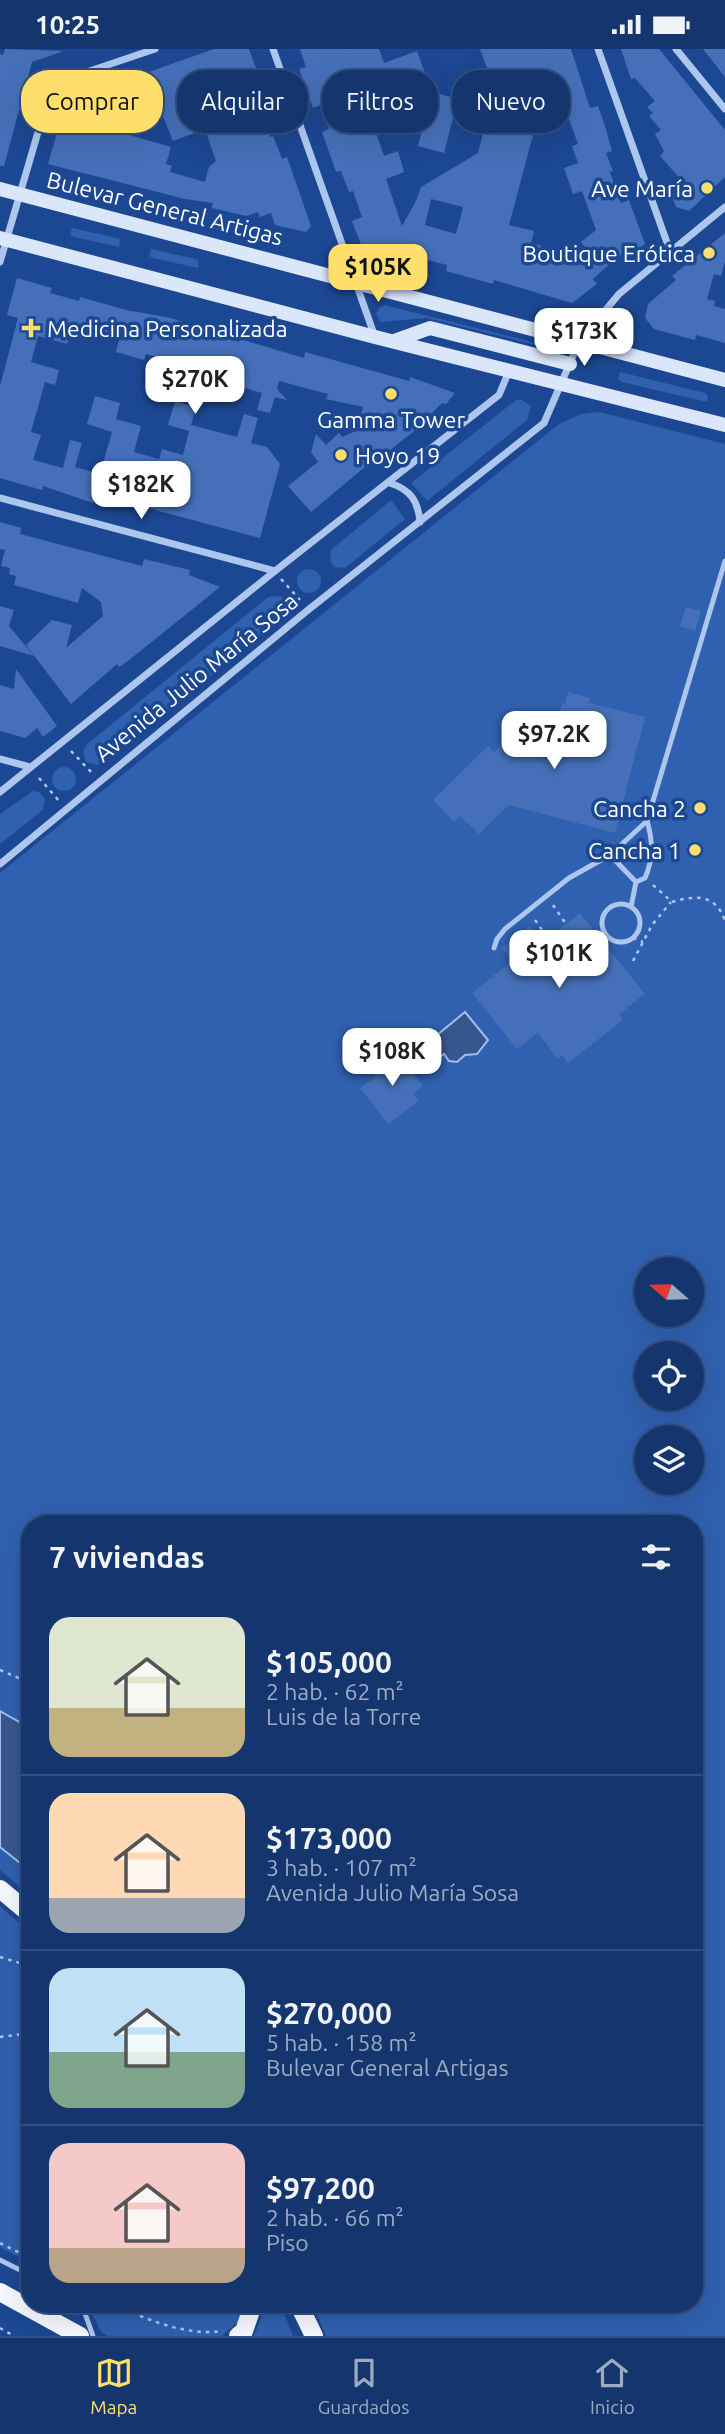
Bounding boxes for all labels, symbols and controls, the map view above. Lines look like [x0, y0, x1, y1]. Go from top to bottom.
text: 10:25 [35, 10, 100, 39]
chip: Comprar [21, 70, 163, 133]
chip: Alquilar [177, 70, 308, 133]
chip: Filtros [322, 70, 438, 133]
chip: Nuevo [452, 70, 570, 133]
street label: Bulevar General Artigas [44, 167, 286, 249]
place label: Ave María [591, 176, 693, 201]
marker: Ave María [699, 180, 715, 196]
place label: Boutique Erótica [522, 241, 695, 266]
pin: $105K [329, 245, 427, 304]
marker: Boutique Erótica [701, 245, 717, 261]
text: $105K [344, 254, 412, 279]
pin: $173K [535, 309, 633, 368]
place label: Medicina Personalizada [47, 316, 288, 341]
marker: Medicina Personalizada [21, 318, 41, 338]
text: $173K [550, 318, 618, 343]
pin: $270K [146, 357, 244, 416]
text: $270K [161, 366, 229, 391]
marker: Gamma Tower [383, 386, 399, 402]
place label: Gamma Tower [317, 407, 465, 432]
place label: Hoyo 19 [355, 443, 440, 468]
marker: Hoyo 19 [333, 447, 349, 463]
pin: $182K [92, 461, 190, 521]
text: $182K [107, 471, 175, 496]
street label: Avenida Julio María Sosa [90, 588, 302, 766]
pin: $97.2K [497, 711, 611, 771]
text: $97.2K [518, 721, 590, 746]
place label: Cancha 2 [593, 796, 686, 821]
marker: Cancha 2 [692, 800, 708, 816]
place label: Cancha 1 [588, 838, 681, 863]
marker: Cancha 1 [687, 842, 703, 858]
pin: $101K [510, 930, 608, 990]
text: $101K [525, 940, 593, 965]
pin: $108K [343, 1028, 441, 1088]
text: $108K [358, 1038, 426, 1063]
north arrow [634, 1257, 704, 1327]
map controls [634, 1257, 704, 1495]
button: locate [634, 1341, 704, 1411]
button: layers [634, 1425, 704, 1495]
icon: filters [637, 1538, 675, 1576]
text: 7 viviendas [49, 1540, 205, 1574]
icon: home [105, 1645, 189, 1729]
text: $105,000 [266, 1645, 392, 1679]
text: 2 hab. · 62 m² [266, 1679, 404, 1704]
text: Luis de la Torre [266, 1704, 422, 1729]
icon: home [105, 1821, 189, 1905]
text: $173,000 [266, 1821, 392, 1855]
text: 3 hab. · 107 m² [266, 1855, 417, 1880]
text: Avenida Julio María Sosa [266, 1880, 519, 1905]
icon: home [105, 1996, 189, 2080]
text: $270,000 [266, 1996, 392, 2030]
text: 5 hab. · 158 m² [266, 2030, 417, 2055]
text: Bulevar General Artigas [266, 2055, 508, 2080]
icon: home [105, 2171, 189, 2255]
text: $97,200 [266, 2171, 375, 2205]
text: 2 hab. · 66 m² [266, 2205, 404, 2230]
text: Piso [266, 2230, 309, 2255]
tab: Mapa [90, 2354, 137, 2418]
tab: Guardados [318, 2354, 410, 2418]
tab: Inicio [590, 2354, 635, 2418]

